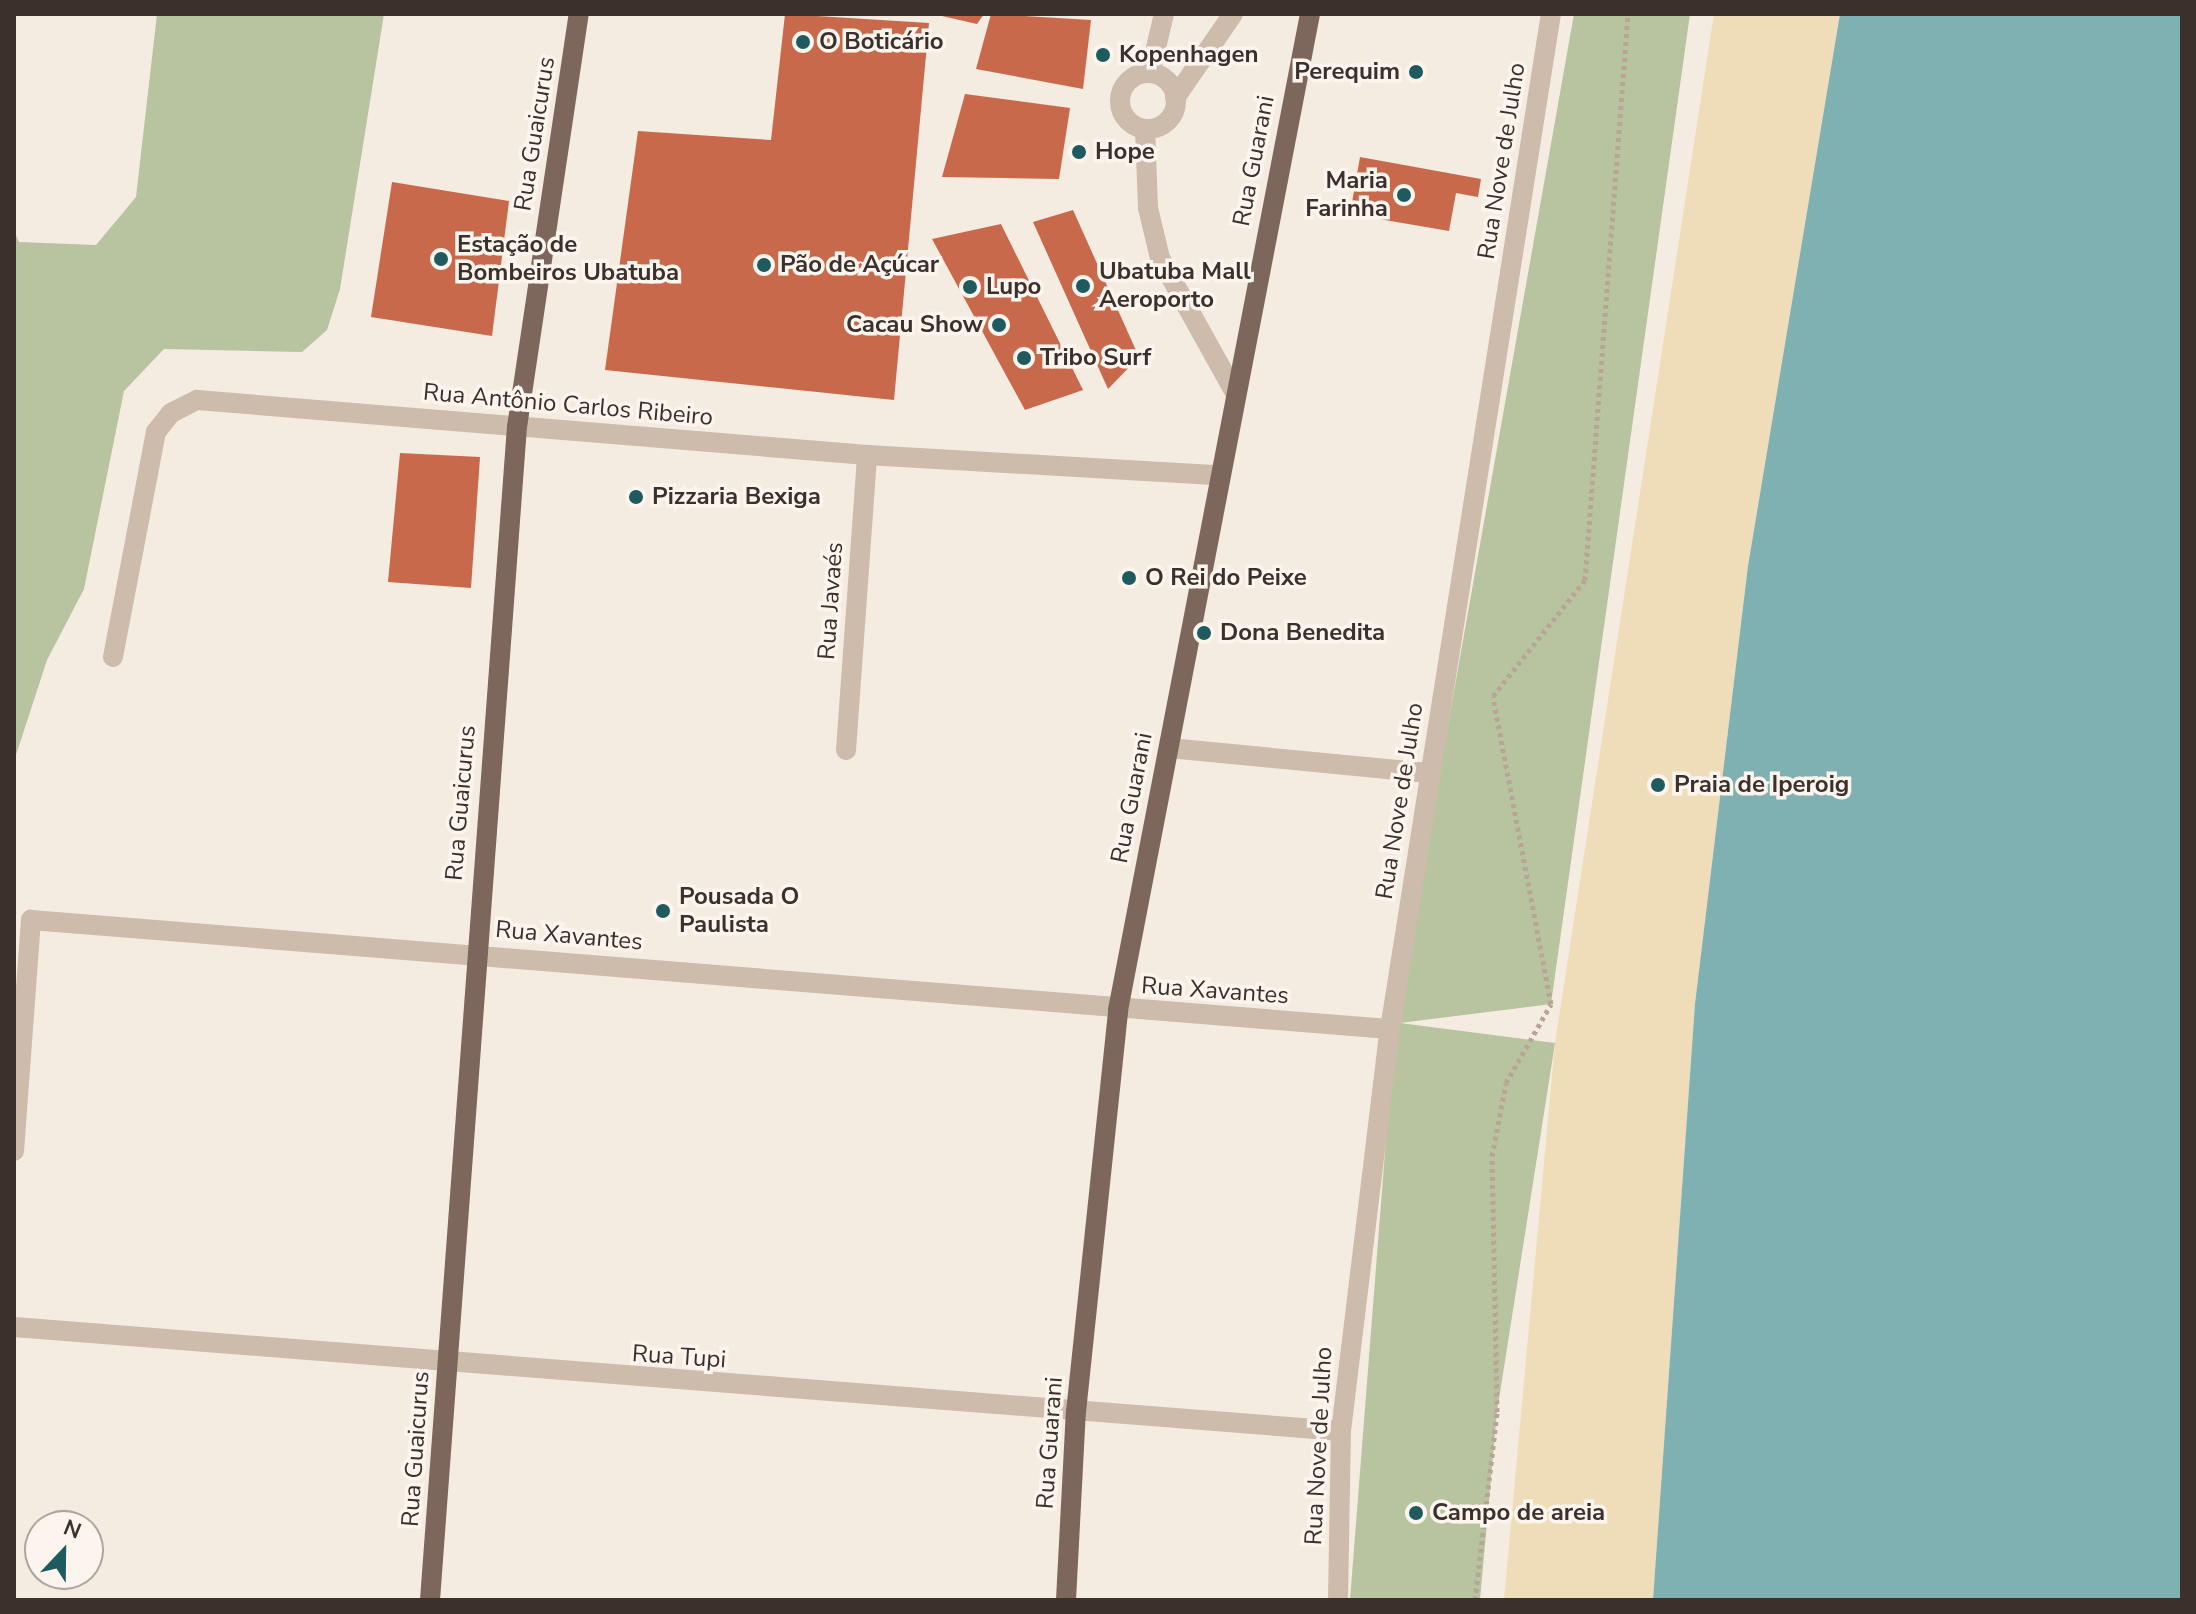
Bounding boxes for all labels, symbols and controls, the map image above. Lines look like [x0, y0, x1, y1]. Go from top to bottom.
place label: O Boticário [819, 28, 944, 56]
marker: O Boticário [794, 33, 812, 51]
place label: Kopenhagen [1119, 41, 1259, 69]
marker: Kopenhagen [1094, 46, 1112, 64]
street label: Rua Guaicurus [509, 55, 561, 213]
place label: Perequim [1294, 58, 1400, 86]
street label: Rua Nove de Julho [1472, 61, 1532, 261]
marker: Perequim [1407, 63, 1425, 81]
street label: Rua Guarani [1227, 93, 1281, 229]
place label: Hope [1095, 138, 1155, 166]
marker: Hope [1070, 143, 1088, 161]
place label: Maria Farinha [1305, 167, 1388, 223]
marker: Maria Farinha [1395, 186, 1413, 204]
place label: Estação de Bombeiros Ubatuba [457, 231, 679, 287]
marker: Estação de Bombeiros Ubatuba [432, 250, 450, 268]
place label: Pão de Açúcar [780, 251, 939, 279]
marker: Pão de Açúcar [755, 256, 773, 274]
place label: Ubatuba Mall Aeroporto [1099, 258, 1251, 314]
place label: Lupo [986, 273, 1041, 301]
marker: Ubatuba Mall Aeroporto [1074, 277, 1092, 295]
marker: Lupo [961, 278, 979, 296]
place label: Cacau Show [846, 311, 983, 339]
marker: Cacau Show [990, 316, 1008, 334]
place label: Tribo Surf [1040, 344, 1151, 372]
marker: Tribo Surf [1015, 349, 1033, 367]
street label: Rua Antônio Carlos Ribeiro [422, 378, 714, 432]
place label: Pizzaria Bexiga [652, 483, 821, 511]
marker: Pizzaria Bexiga [627, 488, 645, 506]
street label: Rua Javaés [813, 541, 849, 661]
place label: O Rei do Peixe [1145, 564, 1307, 592]
marker: O Rei do Peixe [1120, 569, 1138, 587]
place label: Dona Benedita [1220, 619, 1385, 647]
marker: Dona Benedita [1195, 624, 1213, 642]
street label: Rua Nove de Julho [1370, 701, 1430, 901]
street label: Rua Guaicurus [440, 724, 482, 882]
street label: Rua Guarani [1105, 730, 1159, 866]
place label: Praia de Iperoig [1674, 771, 1849, 799]
marker: Praia de Iperoig [1649, 776, 1667, 794]
place label: Pousada O Paulista [679, 883, 799, 939]
marker: Pousada O Paulista [654, 902, 672, 920]
street label: Rua Xavantes [494, 915, 644, 957]
street label: Rua Xavantes [1140, 971, 1290, 1011]
street label: Rua Tupi [631, 1339, 727, 1375]
street label: Rua Nove de Julho [1299, 1346, 1339, 1546]
street label: Rua Guaicurus [396, 1370, 436, 1528]
street label: Rua Guarani [1031, 1376, 1069, 1510]
place label: Campo de areia [1432, 1499, 1605, 1527]
marker: Campo de areia [1407, 1504, 1425, 1522]
north arrow [24, 1510, 104, 1590]
text: N [59, 1513, 85, 1547]

